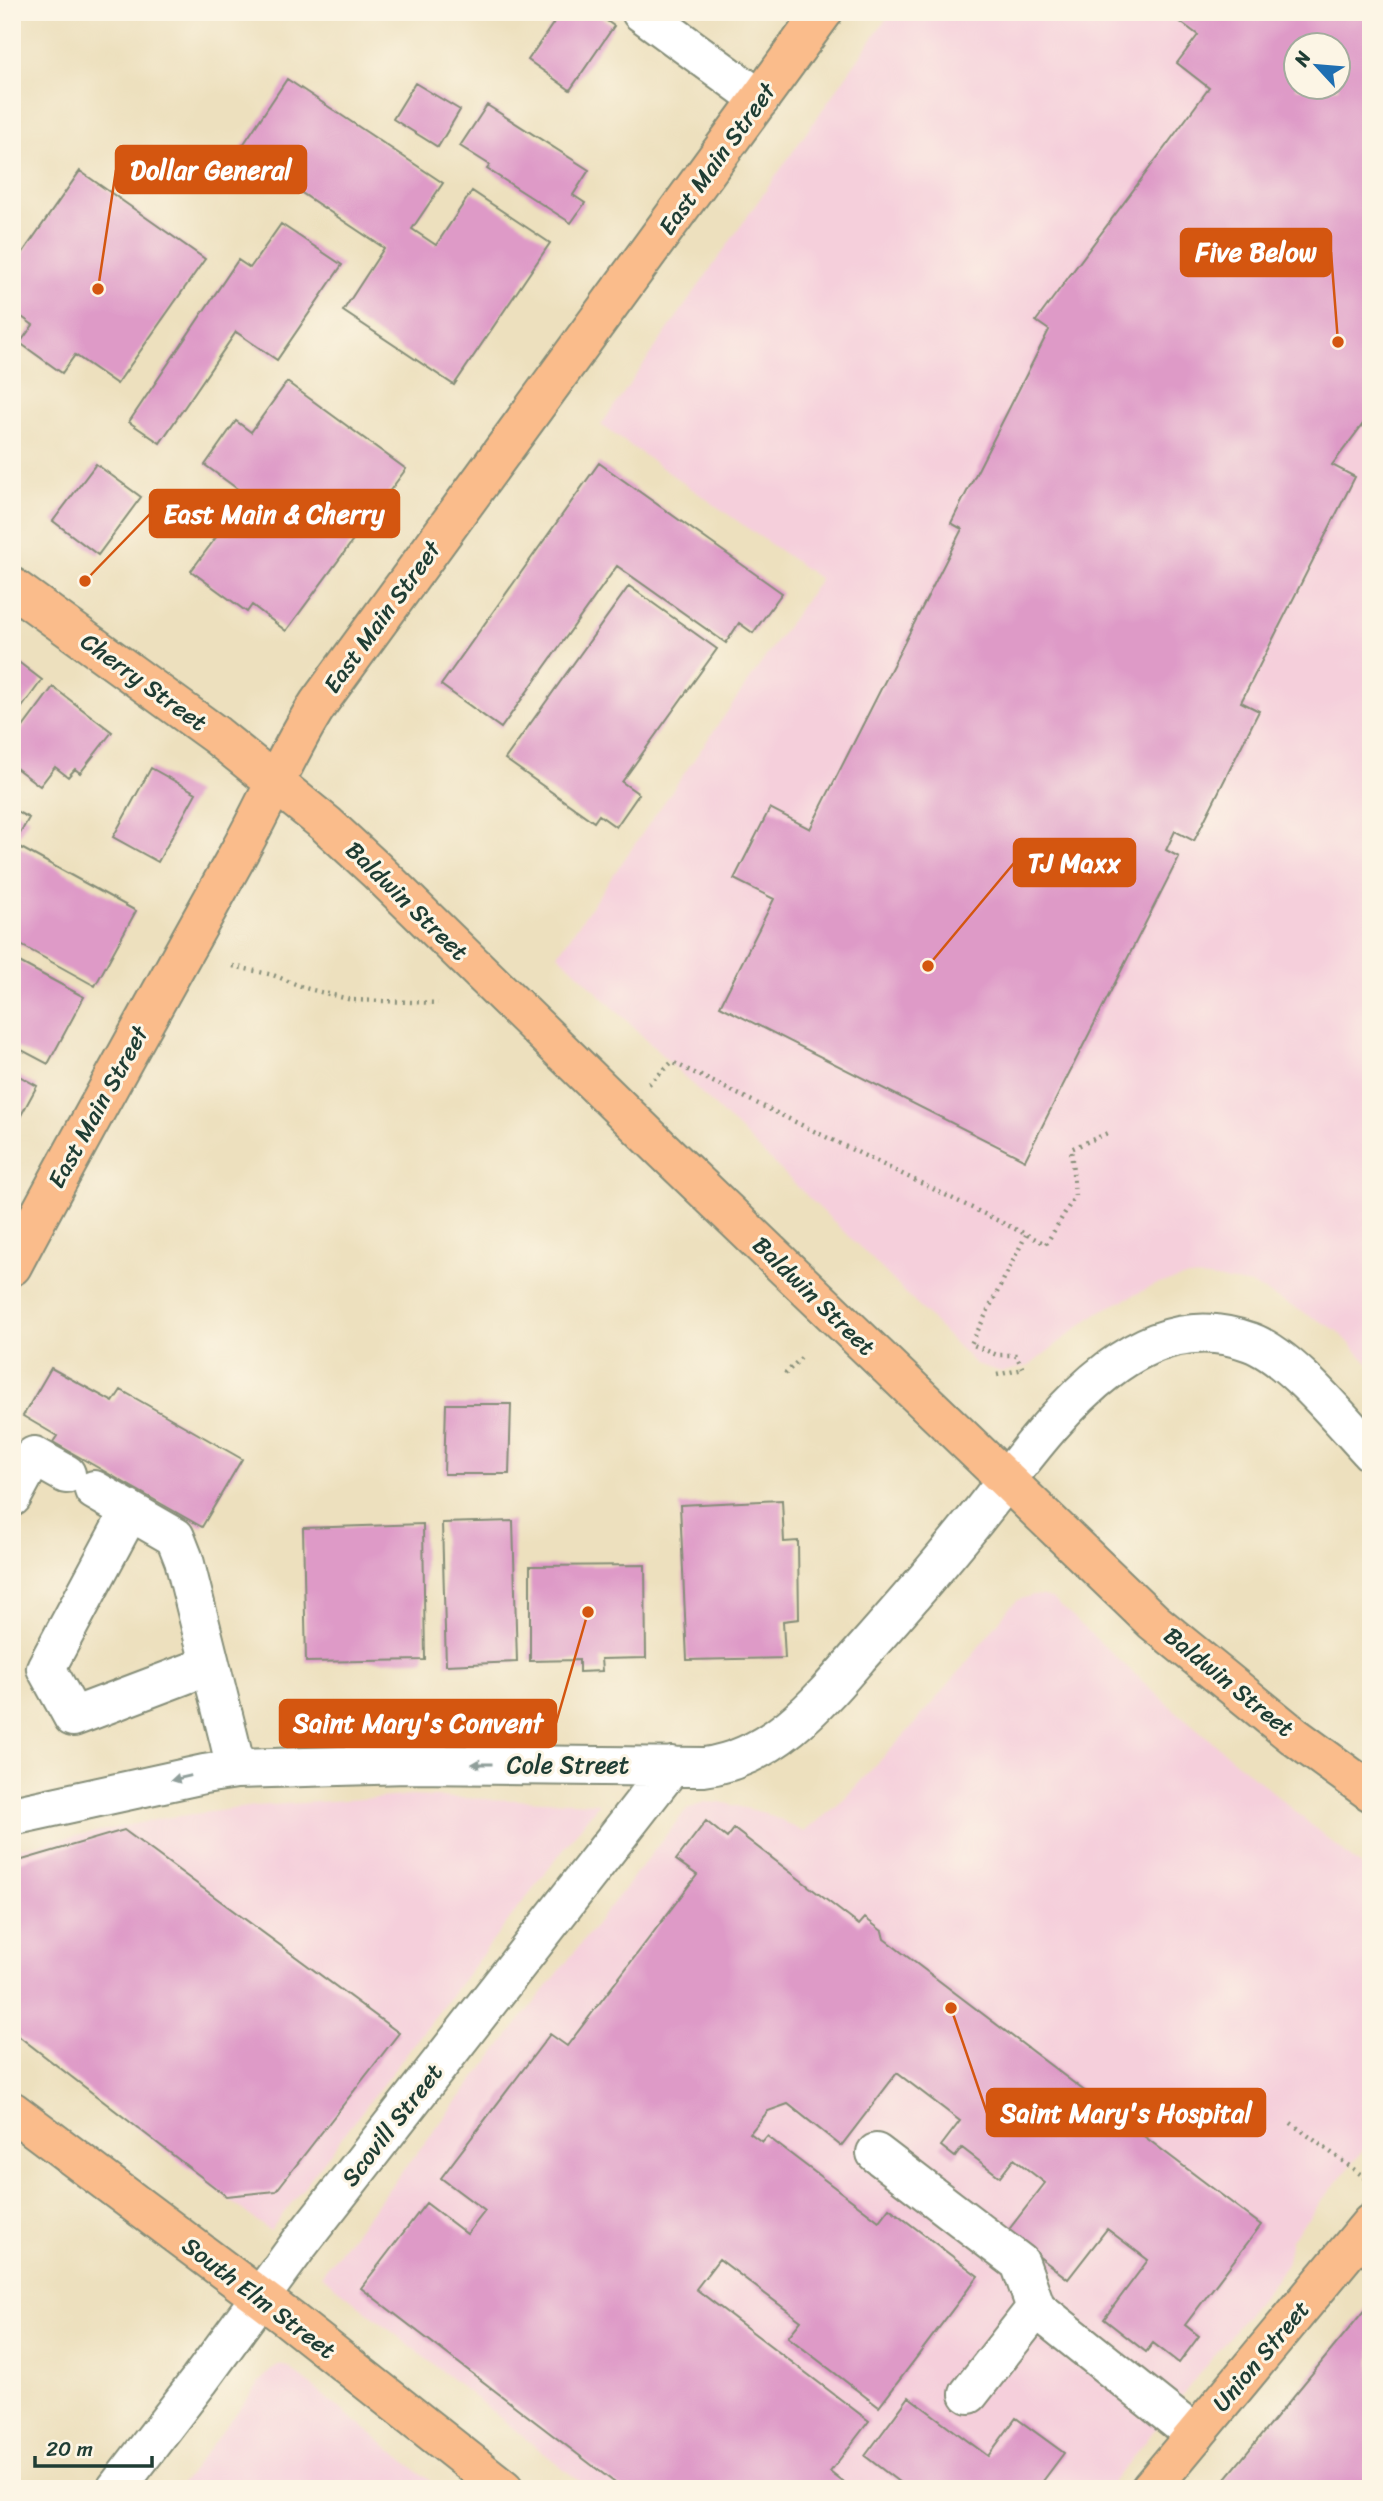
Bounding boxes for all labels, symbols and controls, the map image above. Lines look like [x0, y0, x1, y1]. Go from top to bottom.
north arrow [1282, 32, 1352, 102]
text: N [1284, 45, 1320, 73]
street label: East Main Street [647, 73, 788, 244]
callout: Dollar General [116, 146, 306, 193]
text: Dollar General [130, 147, 293, 193]
callout: Five Below [1181, 229, 1331, 276]
text: Five Below [1194, 229, 1317, 275]
callout: East Main & Cherry [150, 490, 399, 537]
text: East Main & Cherry [163, 491, 385, 537]
street label: East Main Street [312, 531, 453, 702]
street label: Cherry Street [71, 621, 217, 743]
street label: Baldwin Street [335, 831, 479, 971]
callout: TJ Maxx [1014, 839, 1135, 886]
text: TJ Maxx [1028, 840, 1121, 886]
street label: East Main Street [36, 1017, 161, 1196]
street label: Baldwin Street [742, 1226, 886, 1366]
street label: Baldwin Street [1154, 1616, 1304, 1748]
callout: Saint Mary's Convent [280, 1700, 556, 1747]
text: Saint Mary's Convent [292, 1700, 545, 1746]
street label: Cole Street [507, 1744, 629, 1786]
one-way arrow [470, 1758, 492, 1770]
one-way arrow [170, 1773, 192, 1784]
street label: Scovill Street [330, 2054, 454, 2196]
callout: Saint Mary's Hospital [987, 2089, 1265, 2136]
text: Saint Mary's Hospital [999, 2090, 1253, 2136]
street label: South Elm Street [173, 2226, 345, 2370]
street label: Union Street [1201, 2290, 1321, 2422]
scale bar [35, 2424, 152, 2468]
text: 20 m [46, 2430, 93, 2468]

